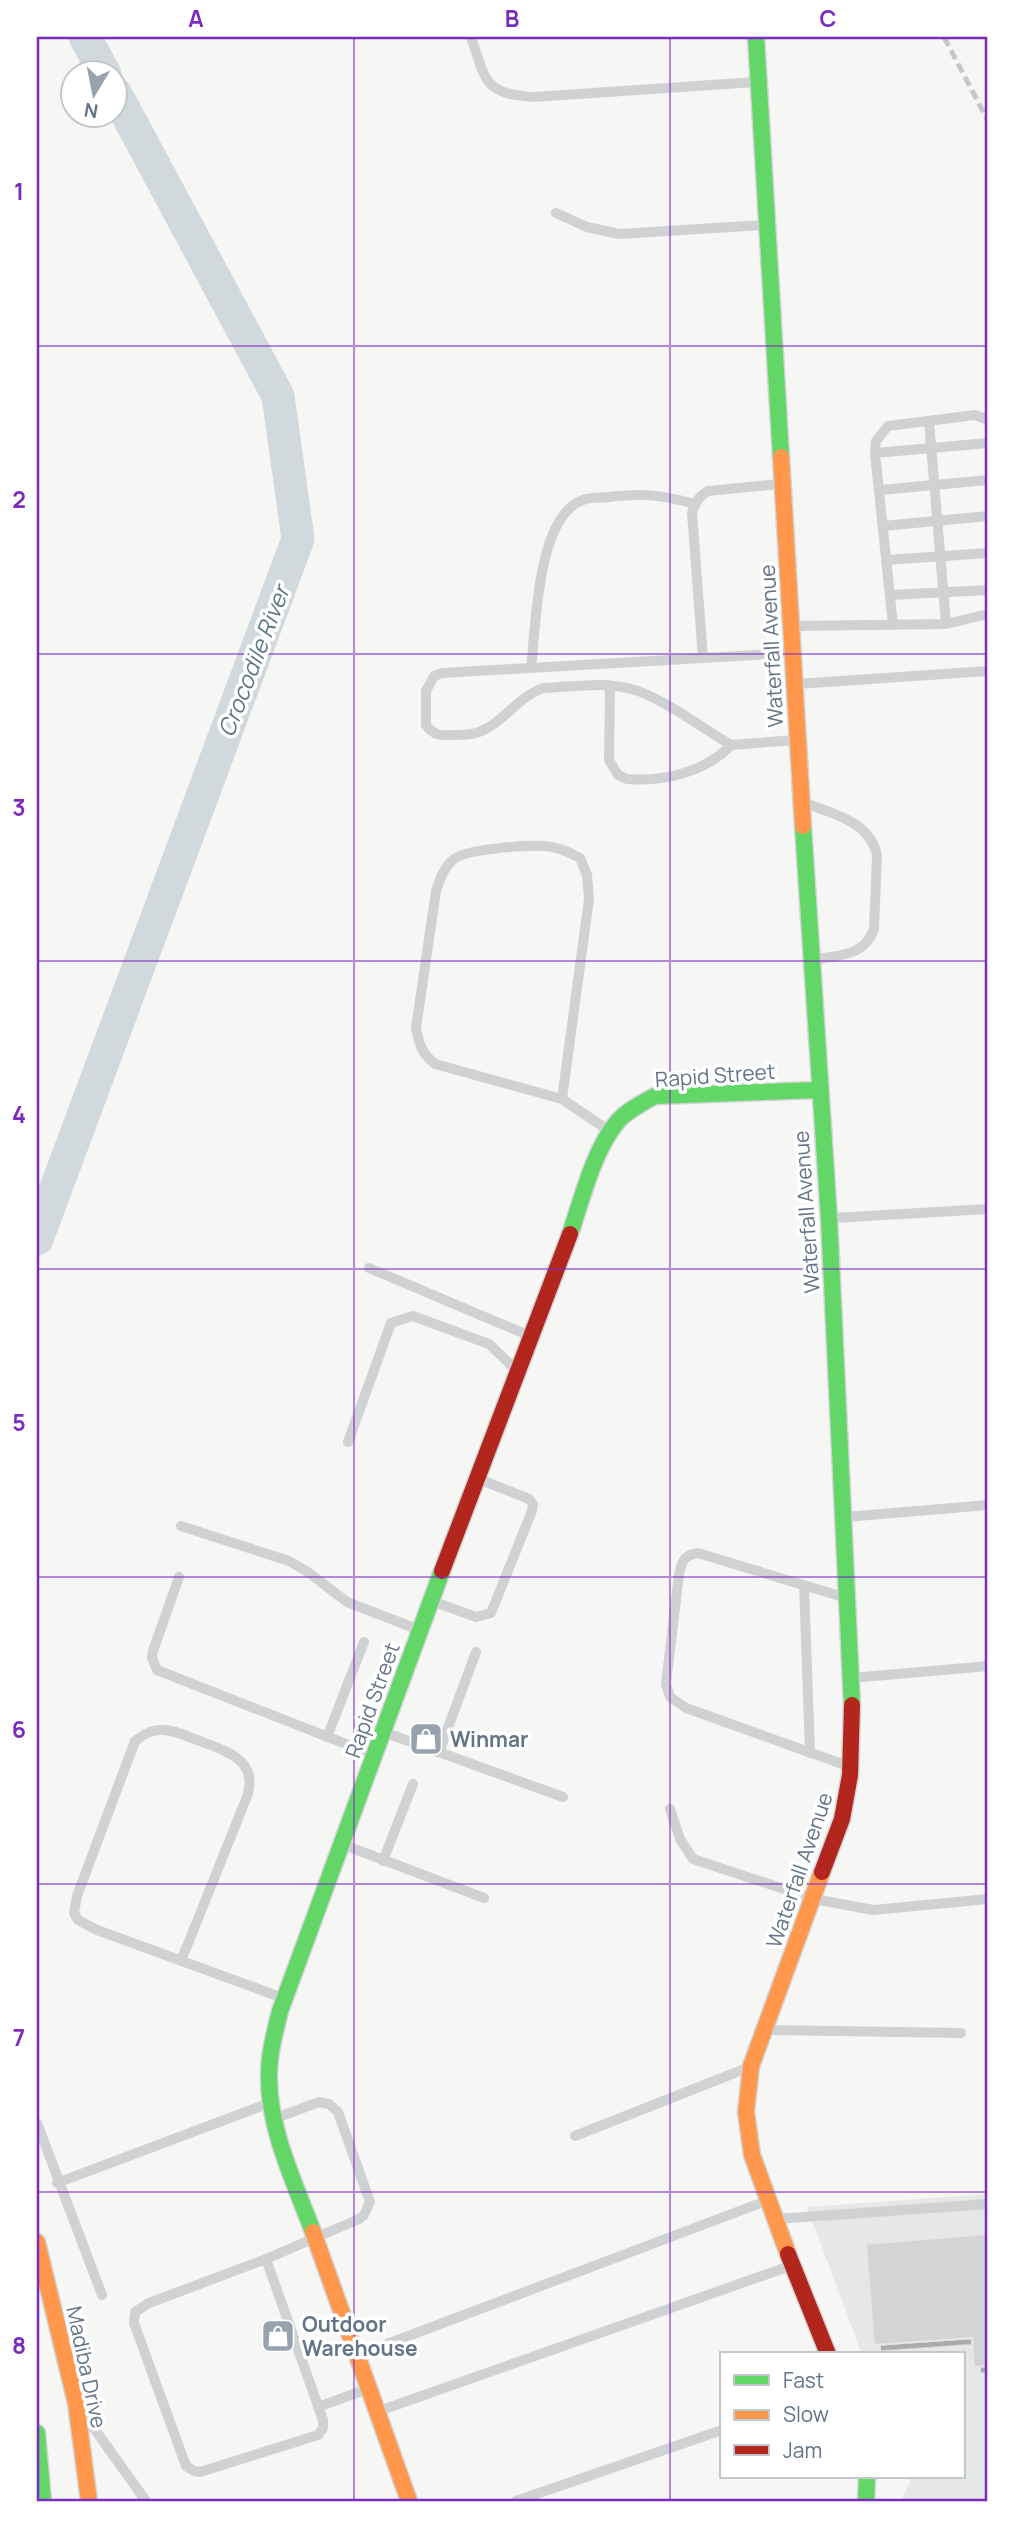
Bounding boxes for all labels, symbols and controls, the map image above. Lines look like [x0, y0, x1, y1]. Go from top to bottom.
text: A [188, 2, 204, 34]
text: B [505, 2, 519, 34]
text: C [820, 2, 837, 34]
north arrow [60, 60, 130, 130]
text: N [82, 97, 100, 125]
text: 1 [14, 175, 24, 207]
text: 2 [12, 483, 26, 515]
street label: Waterfall Avenue [753, 564, 789, 728]
water label: Crocodile River [210, 578, 297, 741]
text: 3 [12, 791, 26, 823]
street label: Rapid Street [654, 1057, 776, 1093]
text: 4 [12, 1098, 26, 1130]
street label: Waterfall Avenue [786, 1130, 826, 1294]
text: 5 [12, 1406, 26, 1438]
street label: Rapid Street [338, 1639, 406, 1761]
text: 6 [12, 1713, 26, 1745]
shop icon: Winmar [407, 1720, 445, 1758]
place label: Winmar [450, 1725, 528, 1753]
street label: Waterfall Avenue [759, 1788, 839, 1952]
text: 7 [13, 2021, 25, 2053]
street label: Madiba Drive [60, 2303, 114, 2431]
place label: Outdoor Warehouse [302, 2310, 418, 2362]
shop icon: Outdoor Warehouse [259, 2317, 297, 2355]
text: 8 [12, 2329, 26, 2361]
legend [720, 2352, 965, 2478]
text: Fast [783, 2366, 824, 2394]
text: Slow [783, 2400, 829, 2428]
text: Jam [783, 2436, 822, 2464]

